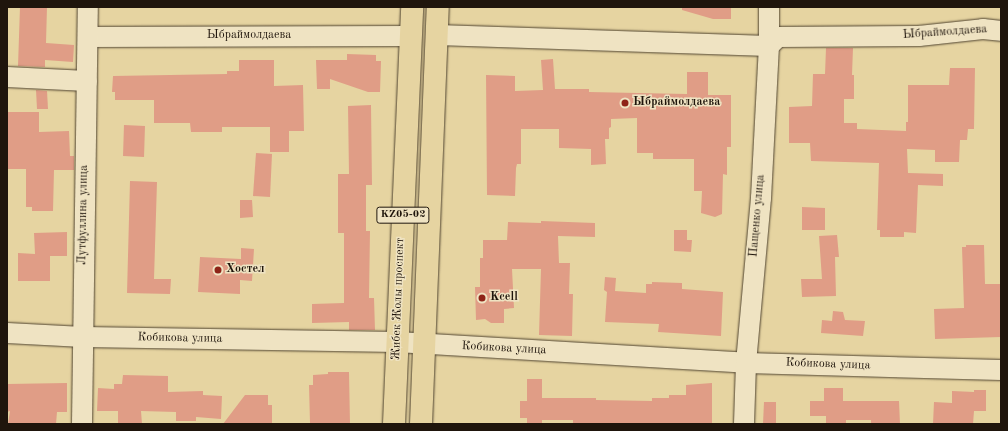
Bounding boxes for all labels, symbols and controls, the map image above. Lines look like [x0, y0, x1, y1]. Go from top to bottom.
street label: Ыбраймолдаева [902, 23, 988, 43]
street label: Ыбраймолдаева [207, 29, 291, 43]
place label: Ыбраймолдаева [633, 96, 720, 110]
marker: Ыбраймолдаева [620, 98, 630, 108]
street label: Лутфуллина улица [76, 165, 92, 265]
street label: Пащенко улица [747, 174, 769, 258]
road number: KZ05-02 [376, 206, 430, 224]
street label: Жибек Жолы проспект [390, 238, 408, 360]
place label: Хостел [226, 263, 264, 277]
marker: Хостел [213, 265, 223, 275]
place label: Kcell [490, 291, 518, 305]
marker: Kcell [477, 293, 487, 303]
street label: Кобикова улица [137, 331, 223, 347]
street label: Кобикова улица [461, 340, 547, 358]
street label: Кобикова улица [785, 356, 871, 374]

